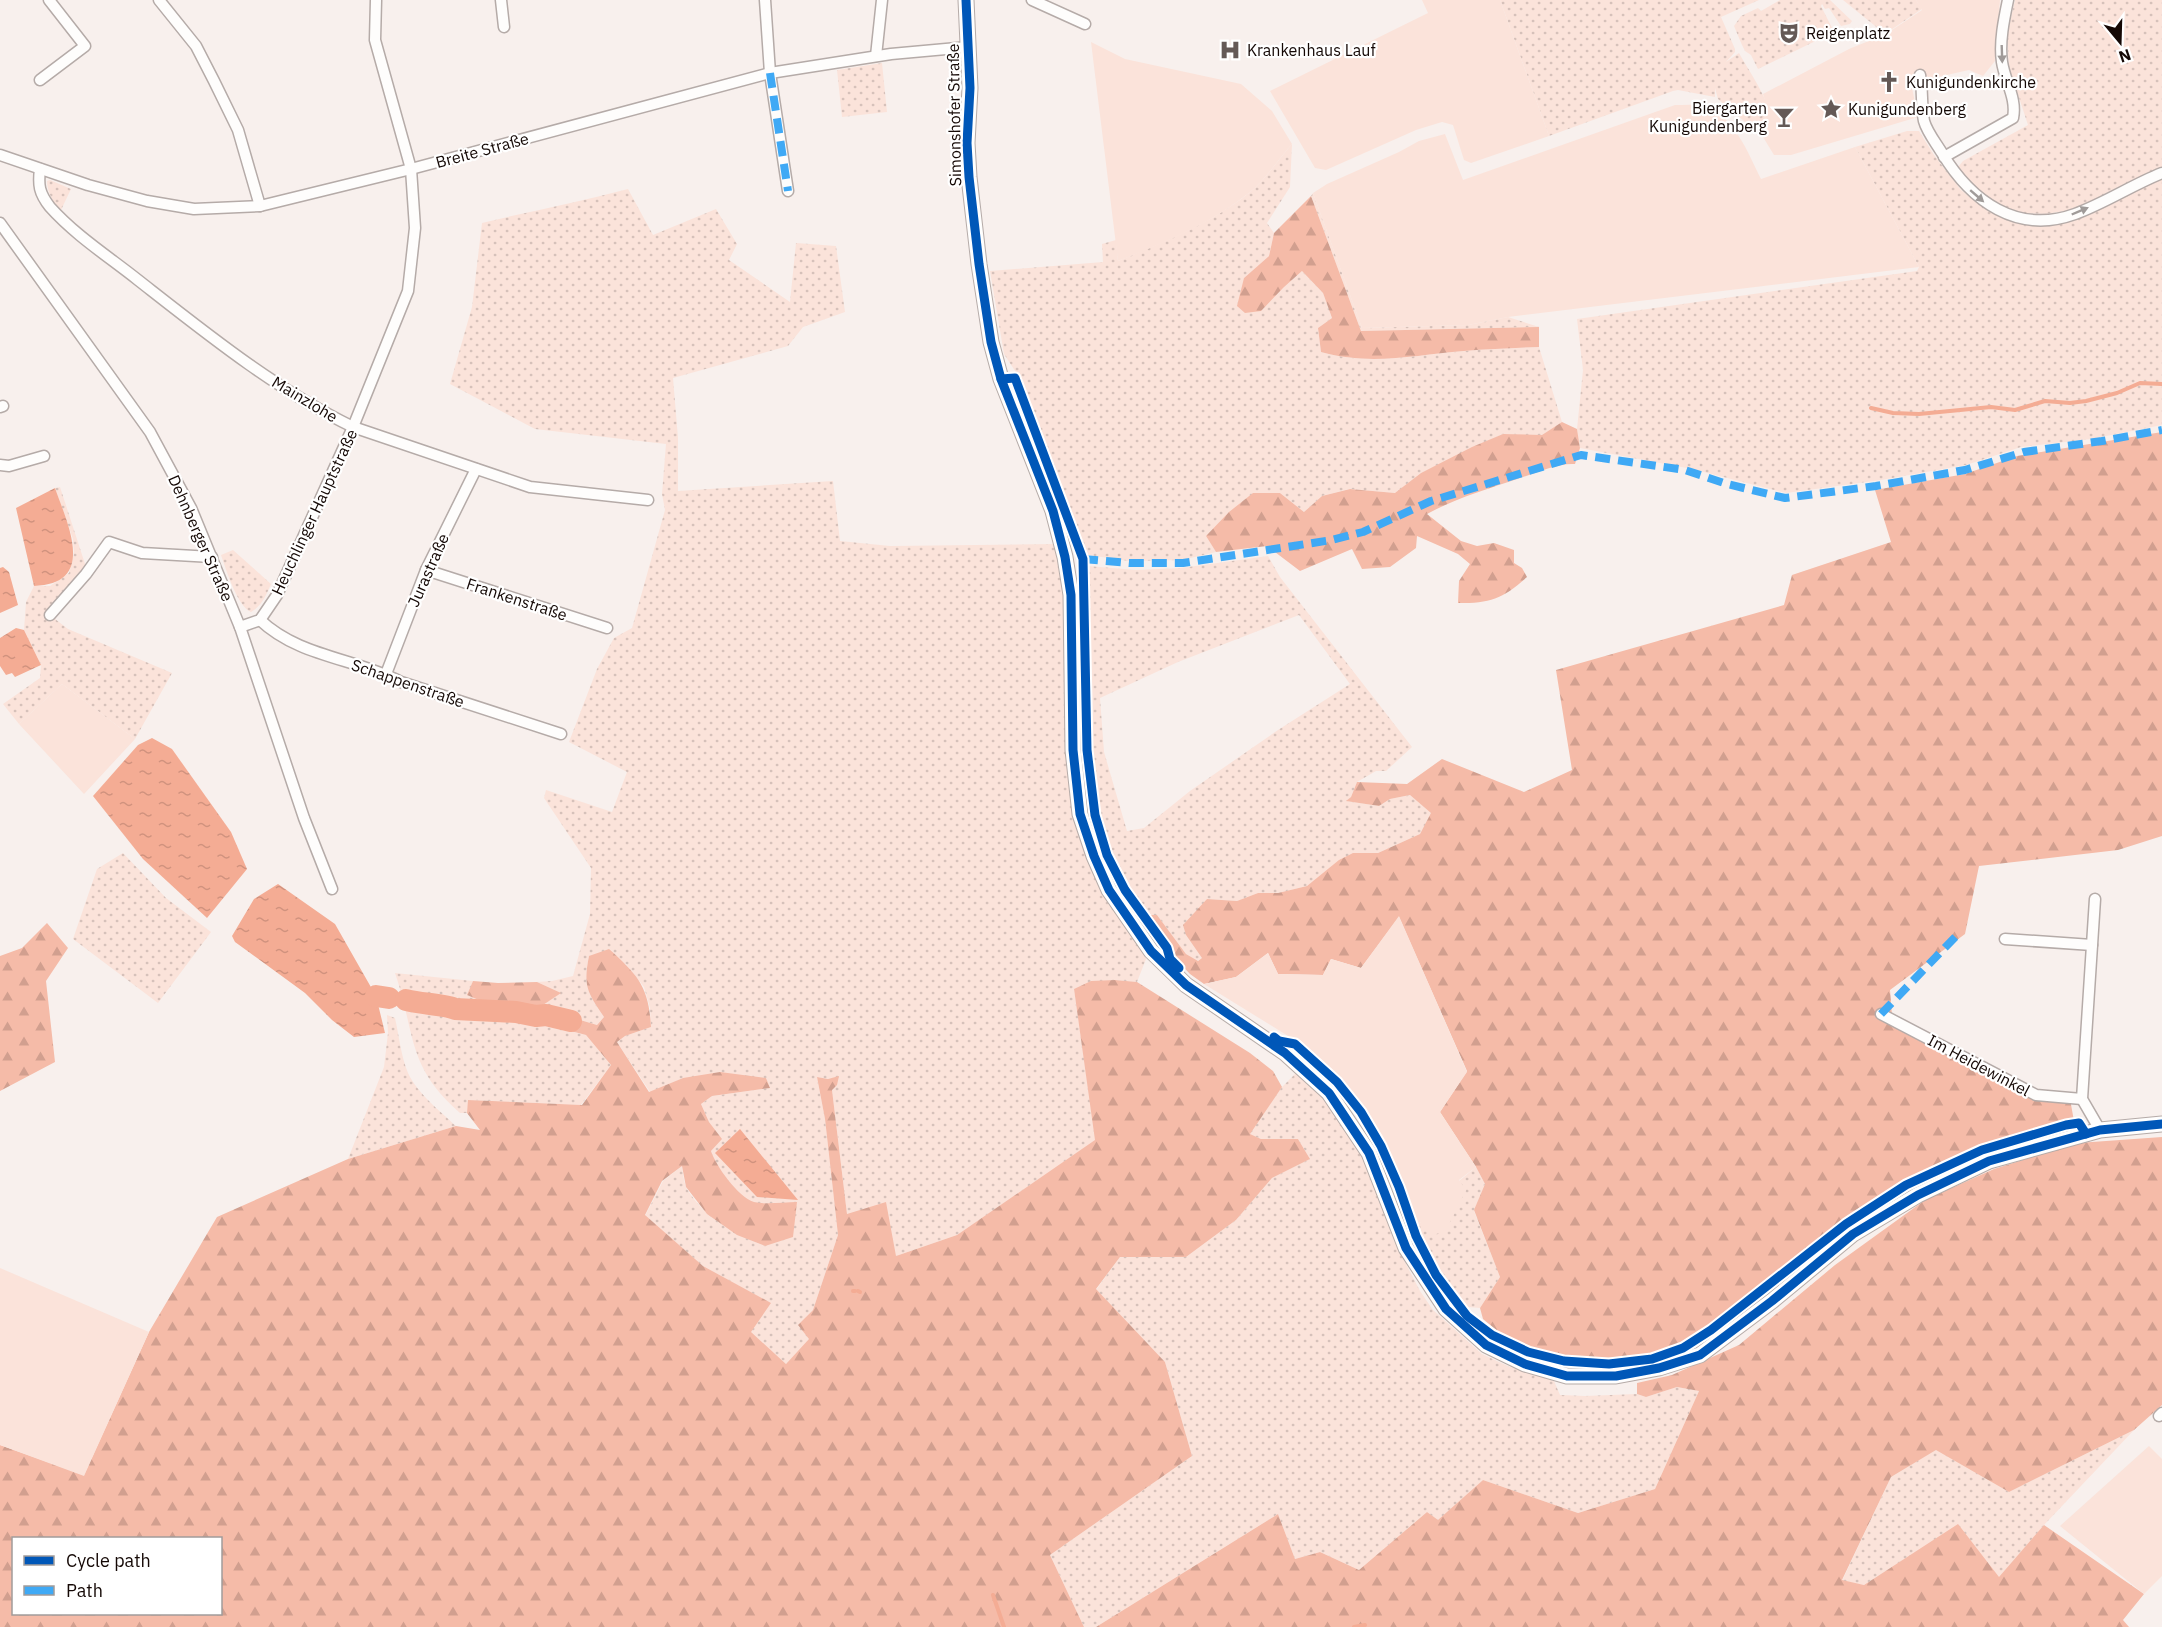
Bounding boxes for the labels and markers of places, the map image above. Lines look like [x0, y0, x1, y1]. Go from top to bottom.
theatre icon: Reigenplatz [1777, 21, 1801, 45]
place label: Reigenplatz [1806, 23, 1890, 43]
hospital icon: Krankenhaus Lauf [1218, 38, 1242, 62]
place label: Krankenhaus Lauf [1247, 40, 1376, 60]
church icon: Kunigundenkirche [1877, 70, 1901, 94]
place label: Kunigundenkirche [1906, 72, 2036, 92]
place icon: Kunigundenberg [1819, 97, 1843, 121]
place label: Biergarten Kunigundenberg [1649, 98, 1768, 136]
place label: Kunigundenberg [1848, 99, 1966, 119]
bar icon: Biergarten Kunigundenberg [1772, 105, 1796, 129]

